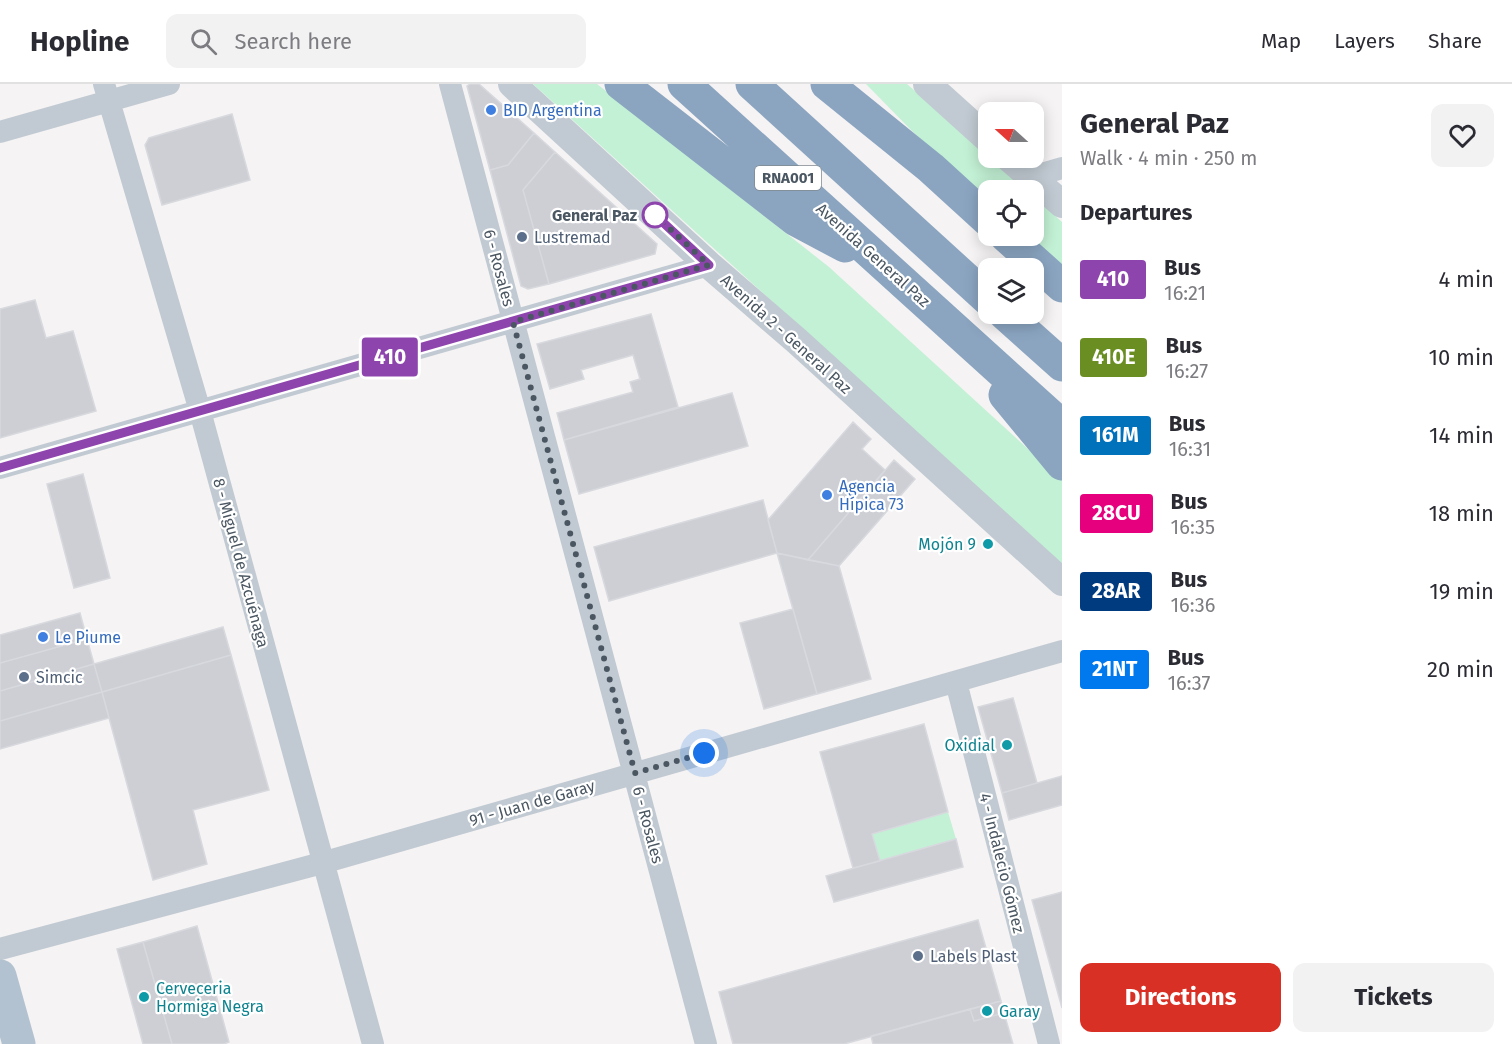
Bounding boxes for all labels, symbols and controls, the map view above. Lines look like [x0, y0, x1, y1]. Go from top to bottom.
search box [166, 14, 586, 68]
text: Hopline [30, 25, 130, 58]
icon: search [187, 25, 220, 58]
text: Search here [235, 28, 352, 55]
text: Map [1261, 28, 1301, 54]
text: Layers [1334, 28, 1395, 54]
text: Share [1428, 28, 1482, 54]
place label: BID Argentina [503, 101, 602, 120]
north arrow [978, 102, 1044, 168]
map controls [978, 102, 1044, 324]
marker: BID Argentina [484, 103, 498, 117]
button: heart [1431, 104, 1494, 167]
text: General Paz [1080, 107, 1229, 140]
text: Walk · 4 min · 250 m [1080, 146, 1257, 170]
road number: RNA001 [755, 166, 821, 190]
button: locate [978, 180, 1044, 246]
street label: Avenida General Paz [812, 199, 934, 311]
text: Departures [1080, 199, 1192, 226]
marker: General Paz [642, 202, 668, 228]
place label: General Paz [552, 206, 638, 225]
street label: 6 - Rosales [480, 227, 518, 309]
place label: Lustremad [534, 228, 611, 247]
marker: Lustremad [515, 230, 529, 244]
text: Bus [1164, 254, 1201, 281]
button: layers [978, 258, 1044, 324]
text: 410 [1097, 266, 1129, 292]
text: 4 min [1439, 266, 1494, 293]
street label: Avenida 2 - General Paz [717, 270, 855, 398]
text: 16:21 [1164, 281, 1206, 305]
text: Bus [1165, 332, 1202, 359]
line badge: 410 [356, 338, 424, 376]
text: 410 [374, 344, 406, 370]
text: 410E [1092, 344, 1135, 370]
text: 10 min [1428, 344, 1494, 371]
text: 16:27 [1165, 359, 1208, 383]
text: Bus [1169, 410, 1205, 437]
text: 161M [1092, 422, 1139, 448]
text: 14 min [1429, 422, 1494, 449]
text: 16:31 [1169, 437, 1211, 461]
street label: 8 - Miguel de Azcuénaga [209, 476, 273, 650]
place label: Agencia Hípica 73 [839, 477, 904, 514]
marker: Agencia Hípica 73 [820, 488, 834, 502]
text: Bus [1171, 488, 1207, 515]
text: 28CU [1092, 500, 1141, 526]
text: 18 min [1429, 500, 1494, 527]
text: 16:35 [1171, 515, 1215, 539]
place label: Mojón 9 [918, 535, 976, 554]
marker: Mojón 9 [981, 537, 995, 551]
text: Bus [1170, 566, 1207, 593]
text: 28AR [1092, 578, 1140, 604]
text: 19 min [1429, 578, 1494, 605]
text: 16:36 [1170, 593, 1215, 617]
place label: Le Piume [55, 628, 121, 647]
marker: Le Piume [36, 630, 50, 644]
text: Bus [1167, 644, 1204, 671]
text: 21NT [1092, 656, 1137, 682]
text: 20 min [1427, 656, 1494, 683]
place label: Simcic [36, 668, 83, 687]
marker: Simcic [17, 670, 31, 684]
text: 16:37 [1167, 671, 1210, 695]
place label: Oxidial [945, 736, 995, 755]
your location [689, 738, 719, 768]
marker: Oxidial [1000, 738, 1014, 752]
street label: 91 - Juan de Garay [467, 776, 597, 830]
street label: 6 - Rosales [629, 784, 667, 866]
street label: 4 - Indalecio Gómez [975, 791, 1029, 935]
place label: Labels Plast [930, 947, 1017, 966]
marker: Labels Plast [911, 949, 925, 963]
button: Directions [1080, 963, 1281, 1032]
button: Tickets [1293, 963, 1494, 1032]
place label: Cerveceria Hormiga Negra [156, 979, 264, 1016]
marker: Cerveceria Hormiga Negra [137, 990, 151, 1004]
place label: Garay [999, 1002, 1040, 1021]
marker: Garay [980, 1004, 994, 1018]

